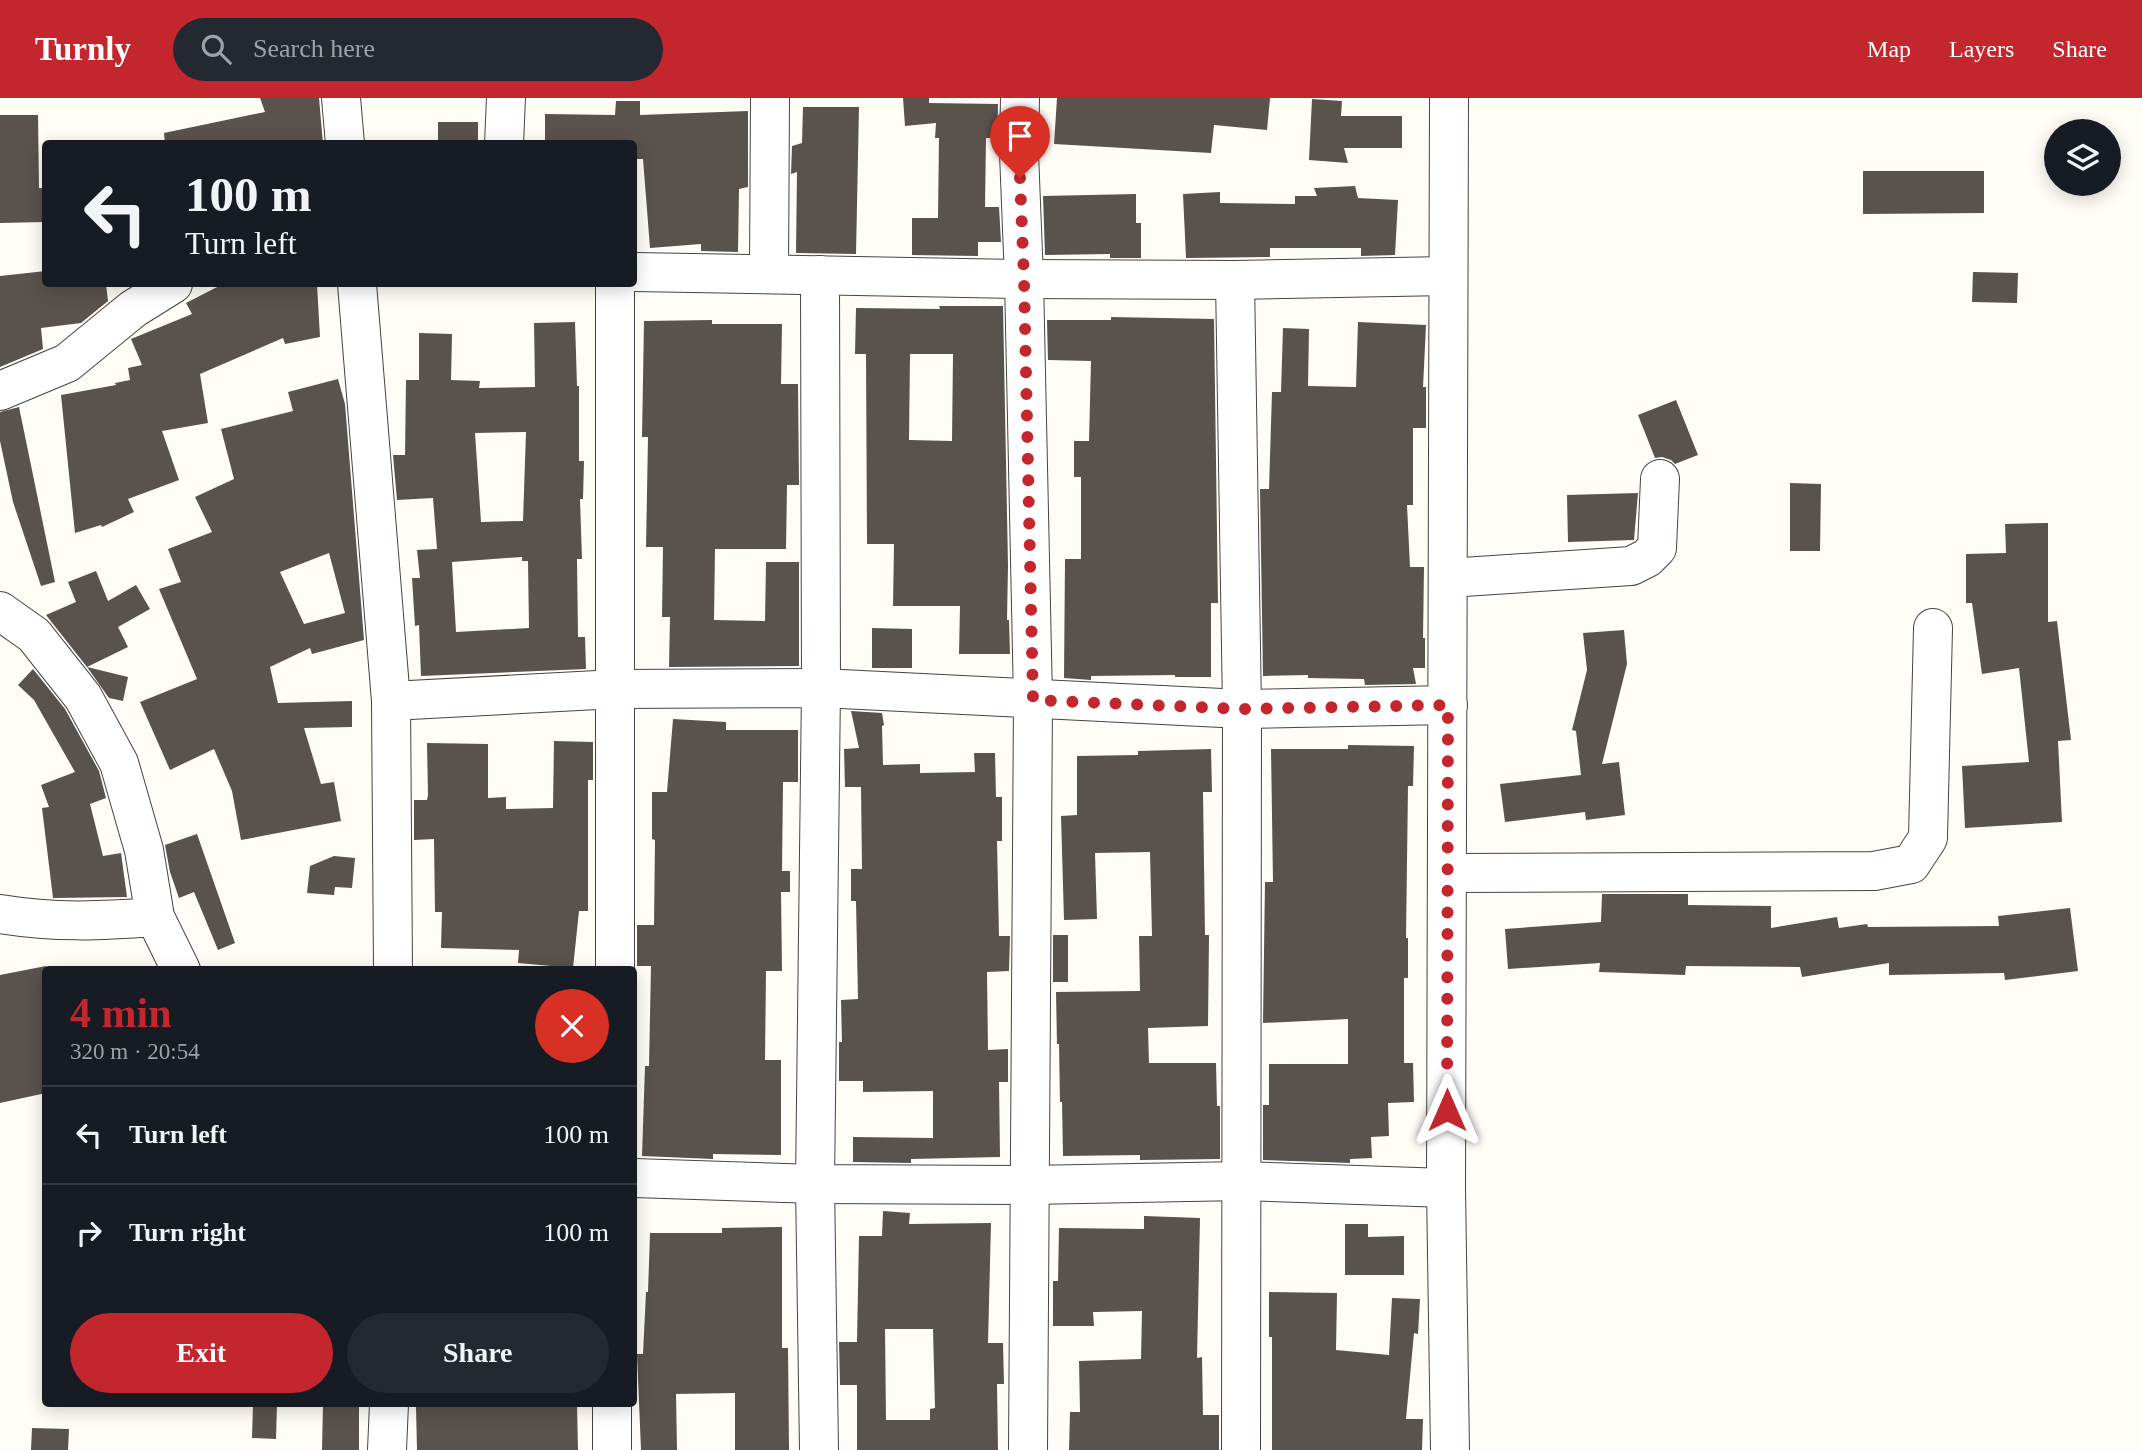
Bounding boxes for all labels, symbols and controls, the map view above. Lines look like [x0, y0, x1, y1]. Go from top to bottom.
search box [173, 18, 663, 81]
icon: search [197, 30, 235, 68]
text: Turnly [35, 31, 131, 67]
text: Search here [253, 34, 375, 63]
text: Map [1867, 36, 1911, 62]
text: Layers [1949, 36, 2014, 62]
text: Share [2052, 36, 2107, 62]
pin [990, 106, 1050, 178]
icon: arrive [1001, 117, 1039, 155]
map controls [2044, 119, 2121, 196]
button: layers [2044, 119, 2121, 196]
text: 100 m [185, 167, 312, 222]
icon: left [70, 168, 161, 259]
text: Turn left [185, 225, 297, 261]
button: close [535, 989, 609, 1063]
text: 4 min [70, 990, 172, 1036]
text: 320 m · 20:54 [70, 1039, 200, 1064]
position arrow [1410, 1073, 1484, 1147]
icon: left [70, 1116, 108, 1154]
text: Turn left [129, 1120, 227, 1149]
text: 100 m [543, 1120, 609, 1149]
icon: right [70, 1214, 108, 1252]
text: Turn right [129, 1218, 246, 1247]
text: 100 m [543, 1218, 609, 1247]
button: Exit [70, 1313, 333, 1393]
button: Share [347, 1313, 609, 1393]

